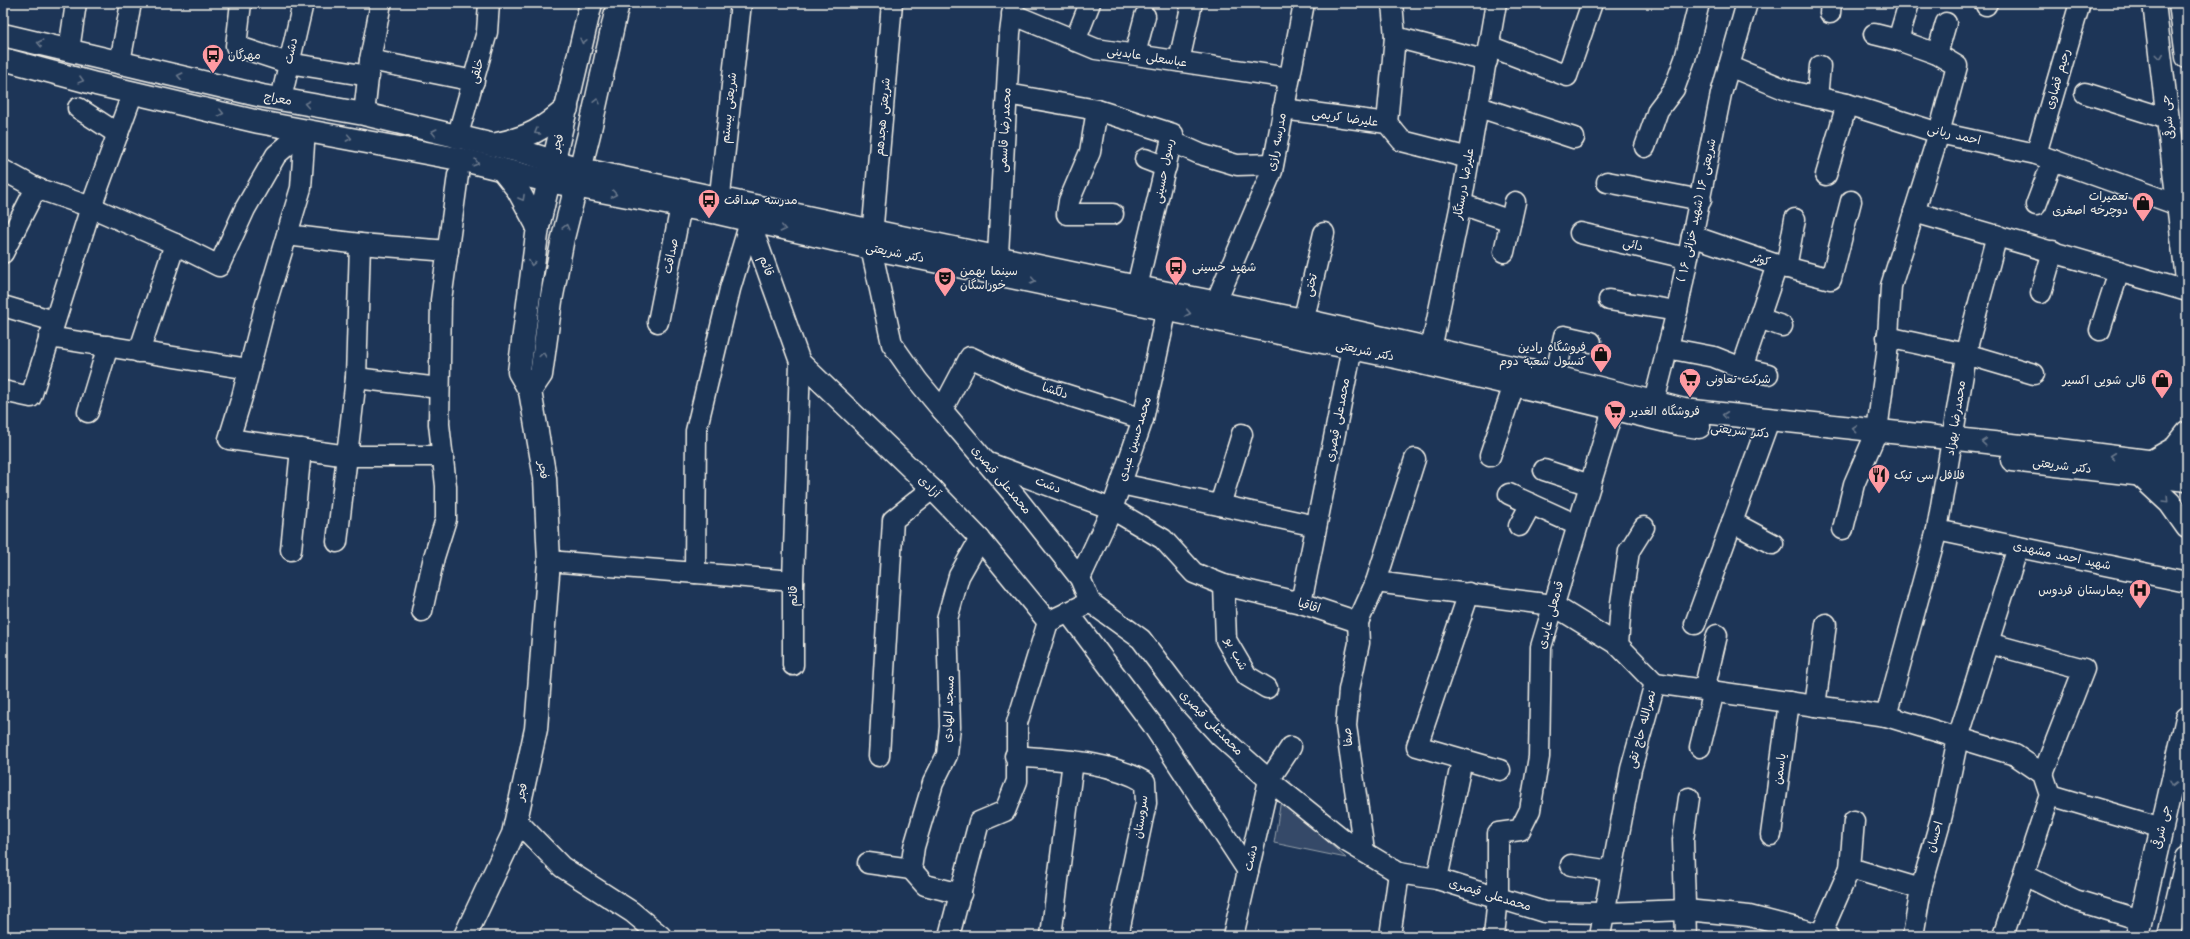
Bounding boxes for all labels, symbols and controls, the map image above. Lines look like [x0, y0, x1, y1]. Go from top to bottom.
street label: دشت [280, 36, 302, 66]
one-way arrow [579, 38, 587, 44]
one-way arrow [36, 40, 43, 48]
bus stop icon: مهرگان [200, 42, 226, 75]
street label: عباسعلی عابدینی [1106, 42, 1188, 72]
place label: مهرگان [228, 47, 261, 64]
street label: رحیم قضاوی [2041, 47, 2075, 111]
one-way arrow [2156, 52, 2165, 59]
street label: خلقی [465, 56, 489, 86]
street label: شریعتی بیستم [717, 72, 741, 144]
one-way arrow [177, 73, 183, 81]
one-way arrow [78, 75, 85, 84]
street label: شریعتی هجدهم [871, 77, 895, 157]
street label: محمدرضا قاسمی [994, 87, 1016, 173]
street label: معراج [263, 88, 293, 110]
street label: جی شرقی [2157, 94, 2179, 140]
one-way arrow [592, 98, 600, 104]
one-way arrow [304, 100, 310, 109]
street label: علیرضا کریمی [1311, 105, 1379, 131]
one-way arrow [218, 108, 225, 117]
street label: مدرسه رازی [1263, 111, 1291, 173]
street label: احمد ربانی [1926, 121, 1982, 149]
one-way arrow [534, 127, 541, 134]
one-way arrow [430, 128, 437, 136]
street label: فجر [547, 132, 569, 155]
one-way arrow [346, 134, 352, 142]
street label: رسول حسینی [1149, 137, 1179, 205]
street label: شریعتی ۱۶ (شهید خزائی ۱۶ ) [1674, 137, 1720, 283]
street label: علیرضا درستگار [1449, 147, 1479, 222]
one-way arrow [473, 159, 480, 167]
bus stop icon: مدرسه صداقت [696, 187, 722, 220]
place label: تعمیرات دوچرخه اصغری [2052, 188, 2129, 219]
one-way arrow [611, 189, 618, 197]
shop icon: تعمیرات دوچرخه اصغری [2130, 190, 2156, 223]
place label: مدرسه صداقت [724, 192, 798, 209]
one-way arrow [518, 194, 525, 201]
one-way arrow [561, 224, 569, 230]
one-way arrow [780, 224, 786, 232]
street label: دائی [1621, 234, 1645, 256]
street label: صداقت [659, 237, 683, 275]
street label: دکتر شریعتی [864, 239, 926, 267]
street label: کوثر [1749, 249, 1772, 271]
street label: قائم [754, 253, 778, 279]
bus stop icon: شهید حسینی [1163, 254, 1189, 287]
place label: شهید حسینی [1192, 259, 1256, 276]
one-way arrow [528, 260, 537, 266]
place label: سینما بهمن خوراسگان [960, 263, 1018, 294]
theatre icon: سینما بهمن خوراسگان [932, 265, 958, 298]
street label: تختی [1300, 271, 1322, 298]
one-way arrow [1030, 276, 1036, 285]
one-way arrow [1185, 309, 1191, 317]
street label: دکتر شریعتی [1334, 337, 1396, 365]
place label: فروشگاه رادین کنسول شعبه دوم [1499, 339, 1586, 370]
shop icon: فروشگاه رادین کنسول شعبه دوم [1588, 341, 1614, 374]
one-way arrow [538, 352, 547, 358]
supermarket icon: شرکت تعاونی [1677, 366, 1703, 399]
shop icon: قالی شویی اکسیر [2149, 367, 2175, 400]
place label: شرکت تعاونی [1706, 371, 1771, 388]
place label: قالی شویی اکسیر [2062, 372, 2146, 389]
street label: محمدعلی قیصری [1322, 377, 1354, 463]
street label: دلگشا [1040, 379, 1070, 403]
street label: محمدرضا بهزاد [1942, 379, 1970, 457]
street label: محمدحسین عبدی [1114, 394, 1156, 484]
supermarket icon: فروشگاه الغدیر [1602, 398, 1628, 431]
place label: فروشگاه الغدیر [1629, 403, 1700, 420]
one-way arrow [1722, 411, 1728, 420]
street label: دکتر شریعتی [1710, 419, 1770, 443]
one-way arrow [1852, 424, 1858, 433]
one-way arrow [1981, 437, 1987, 446]
street label: محمدعلی قیصری [967, 442, 1035, 518]
one-way arrow [2110, 452, 2116, 461]
street label: دکتر شریعتی [2032, 454, 2092, 478]
street label: فجر [533, 459, 553, 480]
restaurant icon: فلافل سی تیک [1866, 462, 1892, 495]
place label: فلافل سی تیک [1894, 467, 1965, 484]
street label: آزادی [914, 472, 945, 503]
street label: دشت [1033, 472, 1063, 498]
one-way arrow [2161, 495, 2169, 503]
street label: شهید احمد مشهدی [2011, 537, 2113, 575]
hospital icon: بیمارستان فردوس [2127, 577, 2153, 610]
street label: قدمعلی عابدی [1534, 579, 1568, 651]
place label: بیمارستان فردوس [2038, 582, 2124, 599]
street label: قائم [785, 586, 802, 606]
street label: اقاقیا [1295, 594, 1323, 618]
street label: شب بو [1220, 634, 1251, 673]
street label: مسجد الهادی [939, 675, 959, 743]
street label: محمدعلی قیصری [1175, 686, 1247, 760]
street label: نصرالله حاج تقی [1623, 688, 1661, 770]
street label: صفا [1339, 727, 1357, 747]
street label: یاسمن [1769, 752, 1791, 786]
one-way arrow [2169, 780, 2177, 786]
street label: فجر [512, 781, 532, 803]
street label: سروستان [1130, 794, 1152, 840]
street label: جی شرقی [2149, 803, 2175, 851]
street label: احسان [1922, 819, 1948, 855]
street label: دشت [1240, 843, 1262, 873]
street label: محمدعلی قیصری [1447, 874, 1533, 916]

